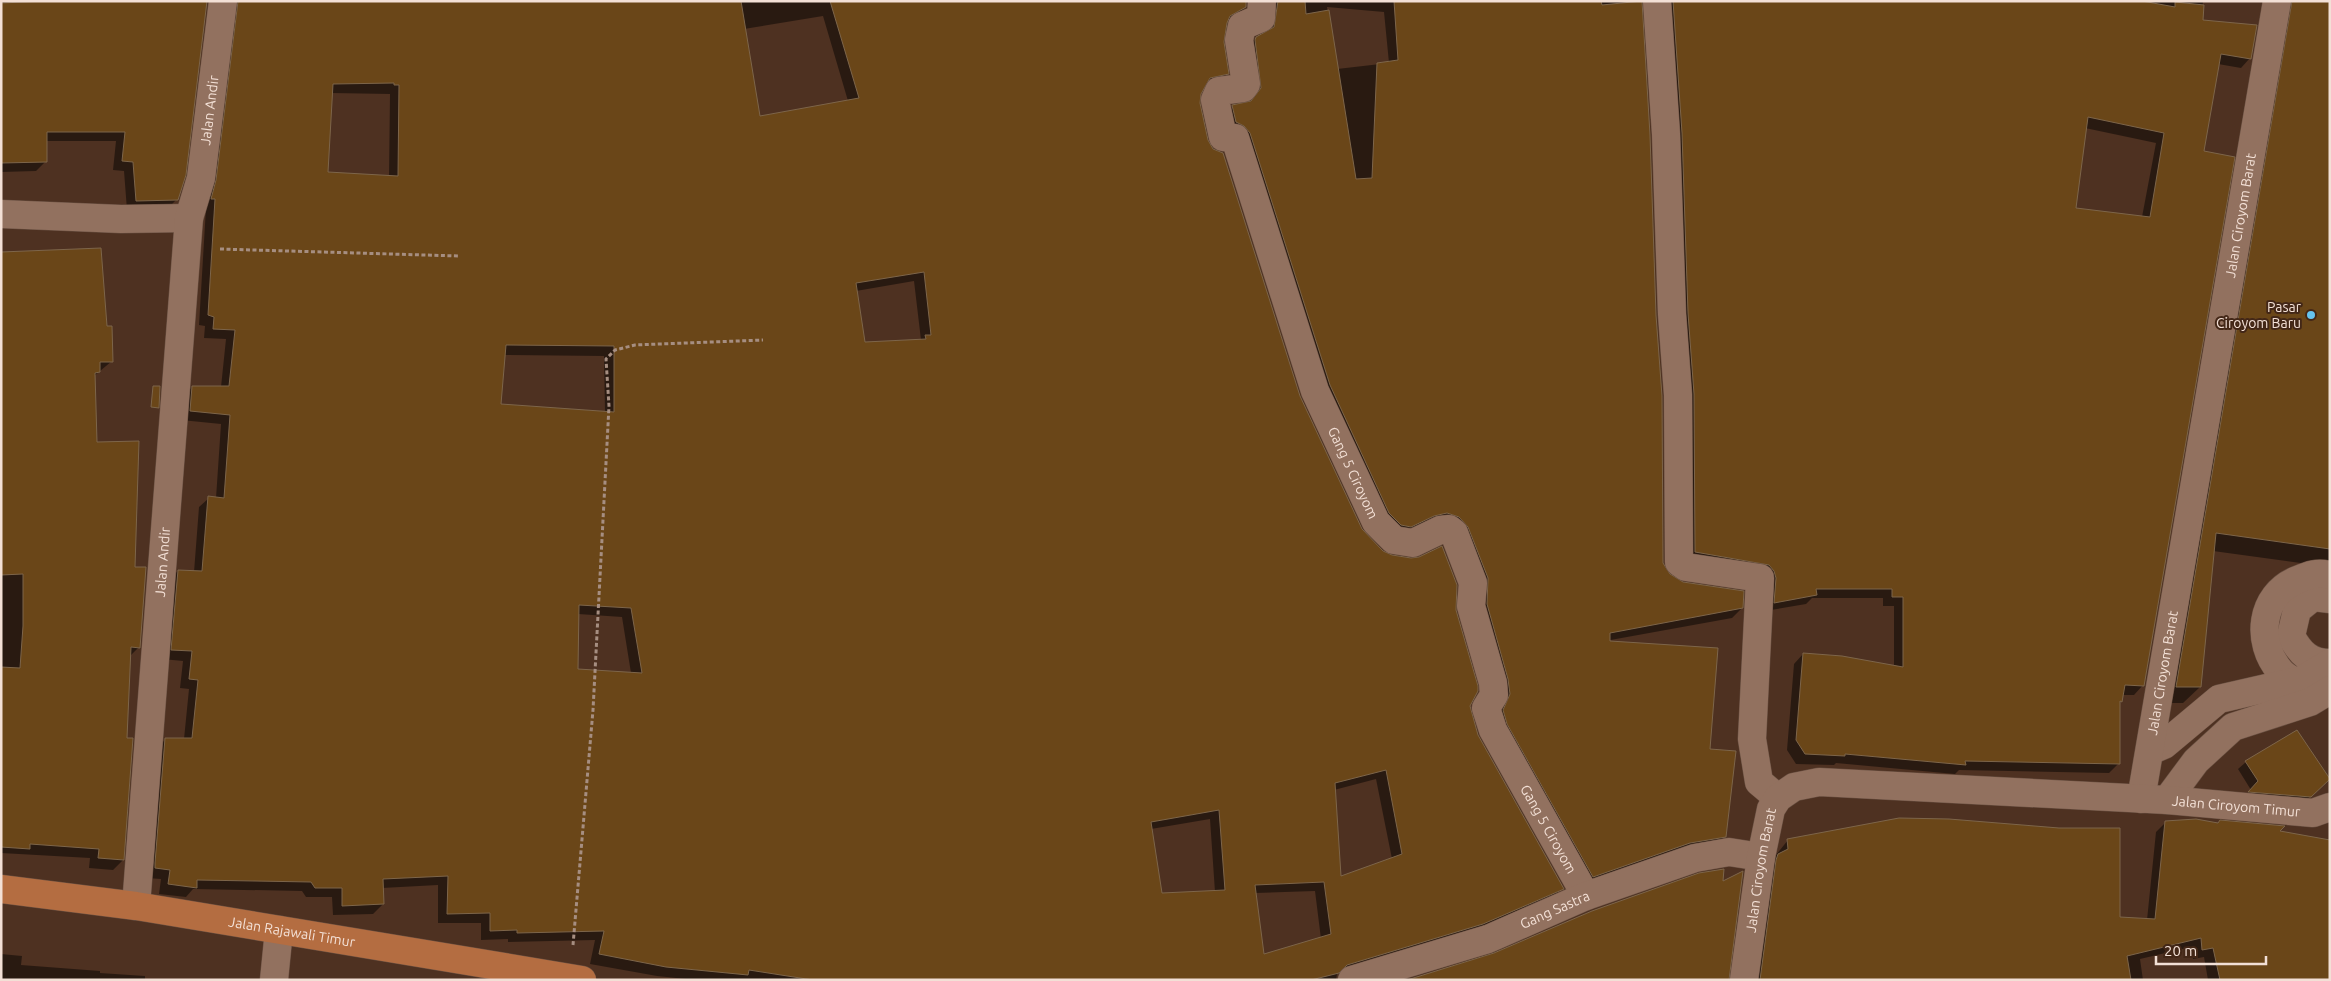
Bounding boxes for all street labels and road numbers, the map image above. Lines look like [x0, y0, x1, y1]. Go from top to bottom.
street label: Jalan Andir [197, 74, 222, 146]
street label: Jalan Ciroyom Barat [2222, 151, 2259, 279]
street label: Gang 5 Ciroyom [1325, 424, 1381, 521]
street label: Jalan Andir [152, 526, 173, 598]
street label: Jalan Ciroyom Barat [2144, 609, 2181, 736]
street label: Gang 5 Ciroyom [1517, 782, 1580, 876]
street label: Jalan Ciroyom Timur [2171, 792, 2302, 820]
street label: Jalan Ciroyom Barat [1743, 806, 1779, 934]
street label: Gang Sastra [1518, 887, 1592, 932]
street label: Jalan Rajawali Timur [227, 913, 357, 950]

